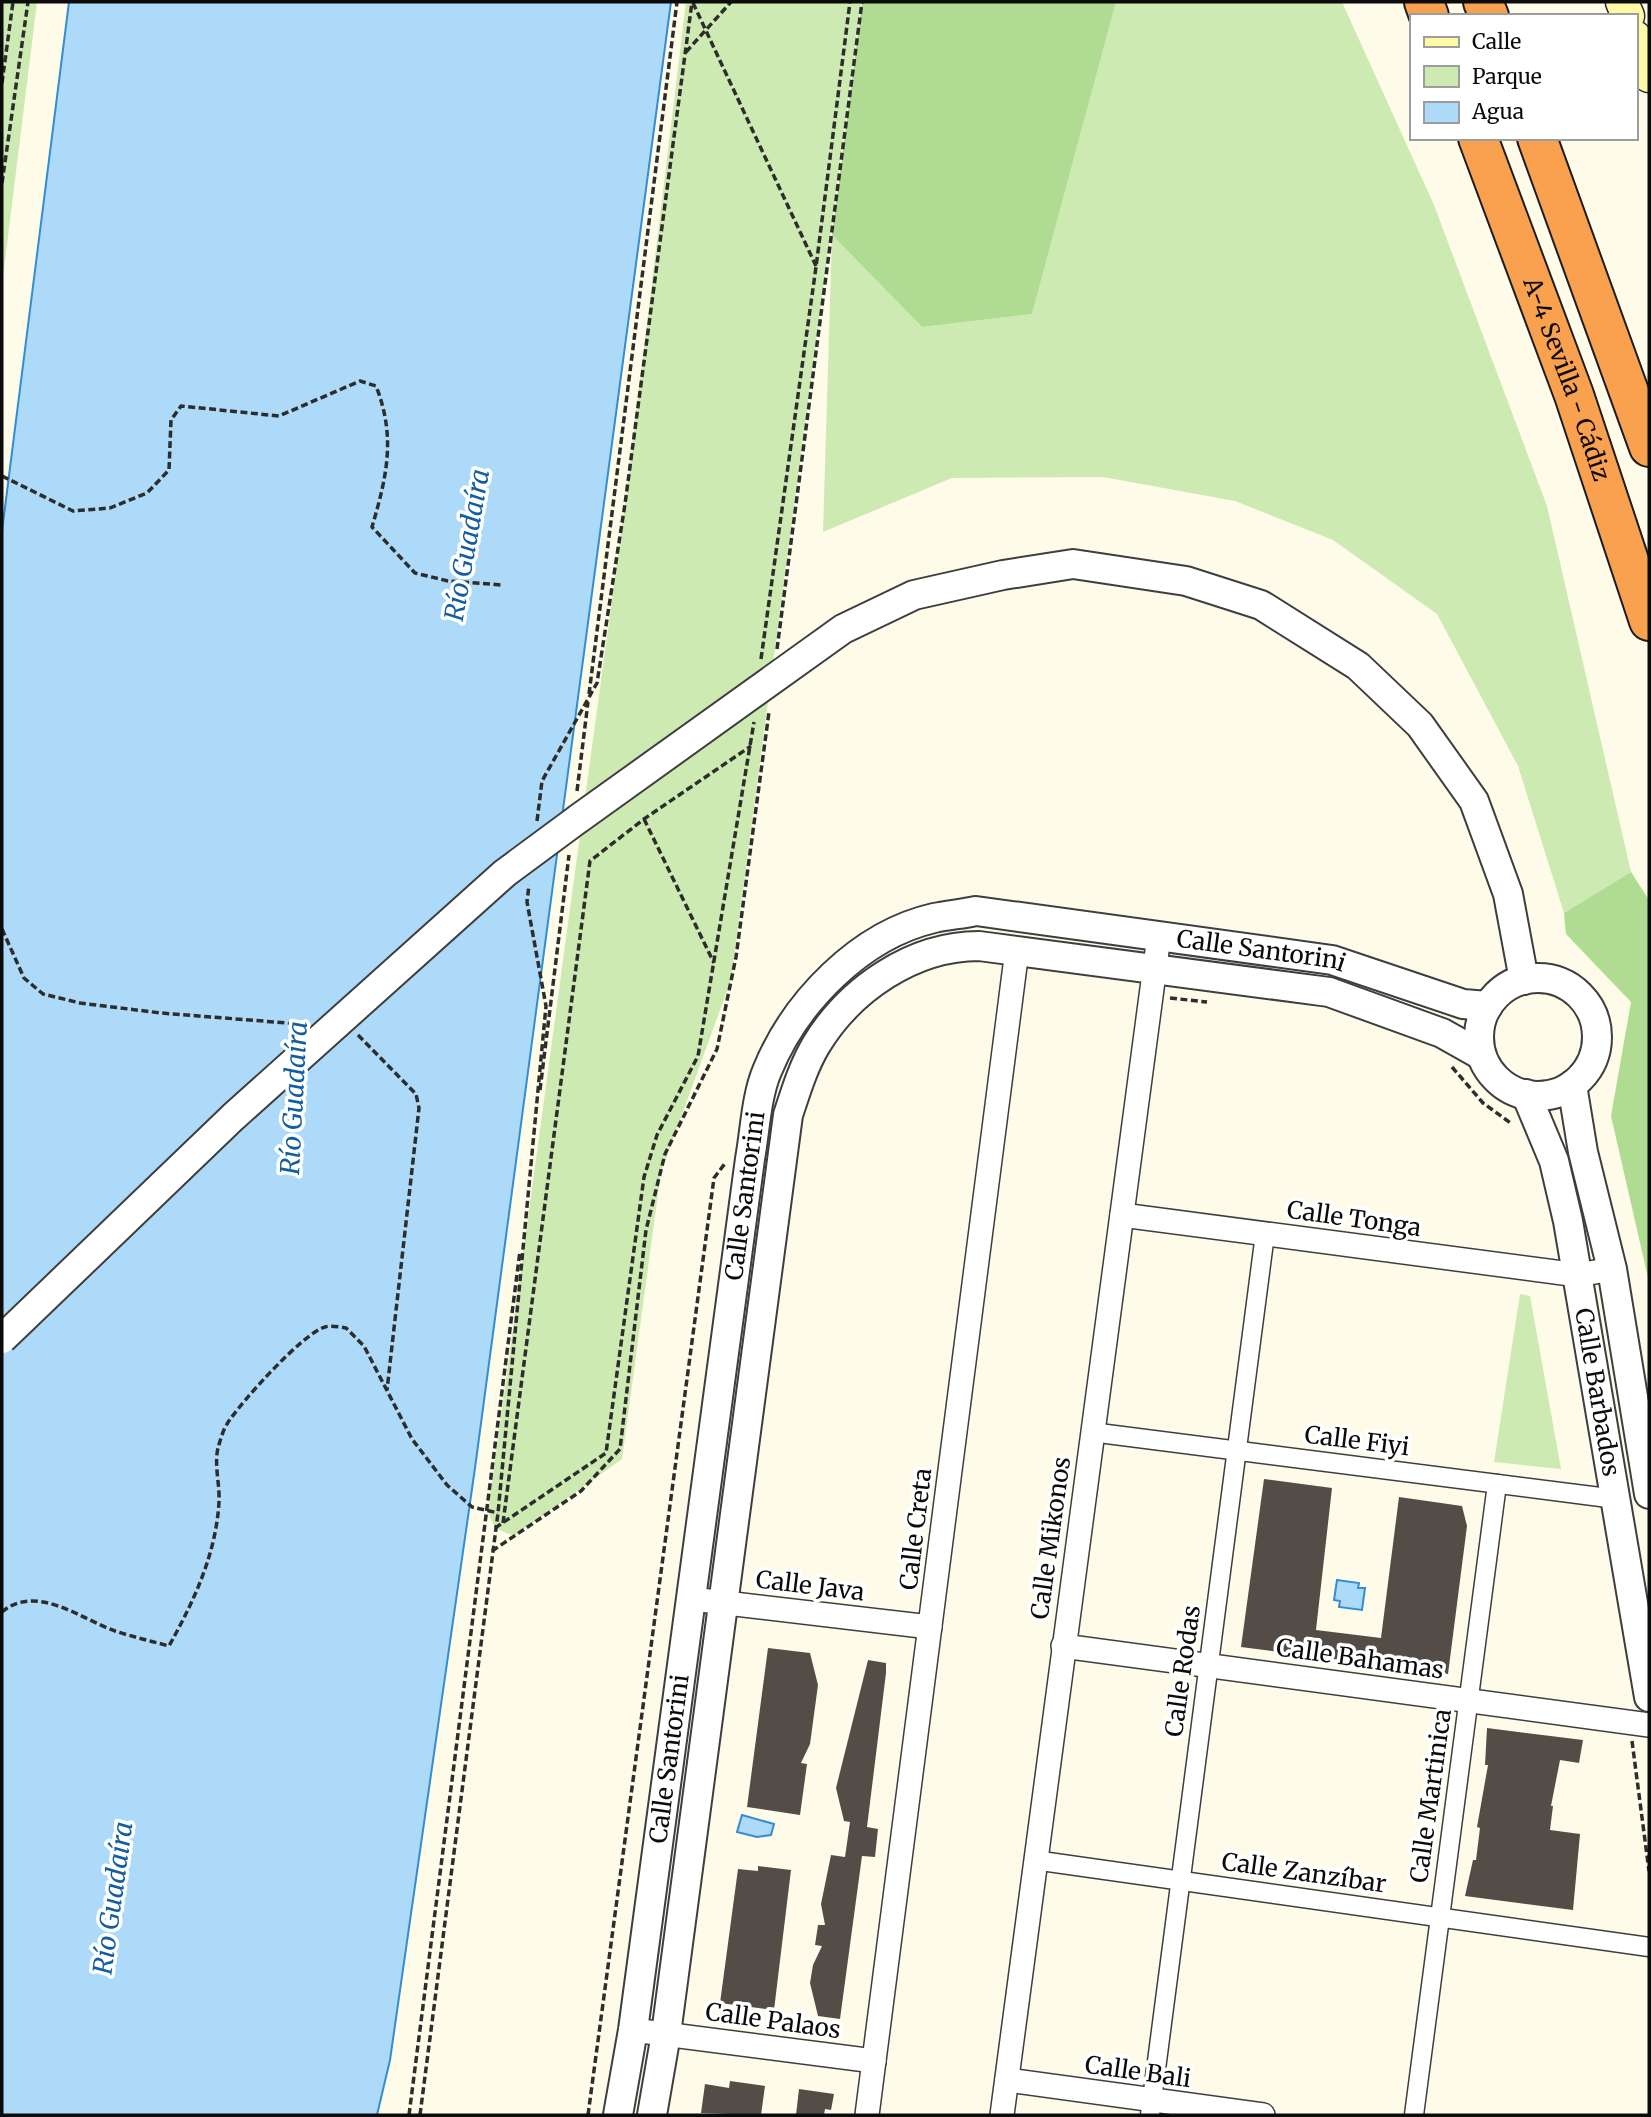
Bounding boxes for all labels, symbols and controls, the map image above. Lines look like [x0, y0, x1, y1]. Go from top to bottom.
legend [1410, 14, 1637, 140]
text: Calle [1472, 28, 1521, 55]
text: Parque [1472, 63, 1542, 90]
text: Agua [1471, 98, 1524, 125]
street label: A-4 Sevilla - Cádiz [1516, 272, 1617, 485]
water label: Río Guadaíra [437, 466, 496, 624]
street label: Calle Santorini [1175, 923, 1350, 979]
water label: Río Guadaíra [273, 1020, 314, 1176]
street label: Calle Santorini [718, 1109, 772, 1282]
street label: Calle Tonga [1285, 1194, 1423, 1243]
street label: Calle Barbados [1568, 1306, 1627, 1479]
street label: Calle Fiyi [1303, 1419, 1411, 1462]
street label: Calle Mikonos [1024, 1455, 1077, 1621]
street label: Calle Creta [893, 1466, 938, 1592]
street label: Calle Java [754, 1563, 866, 1608]
street label: Calle Rodas [1158, 1603, 1207, 1739]
street label: Calle Bahamas [1274, 1631, 1446, 1686]
street label: Calle Santorini [642, 1672, 696, 1845]
street label: Calle Martinica [1403, 1707, 1458, 1885]
water label: Río Guadaíra [85, 1819, 140, 1976]
street label: Calle Zanzíbar [1220, 1846, 1389, 1899]
street label: Calle Palaos [703, 1996, 843, 2045]
street label: Calle Bali [1083, 2049, 1193, 2094]

